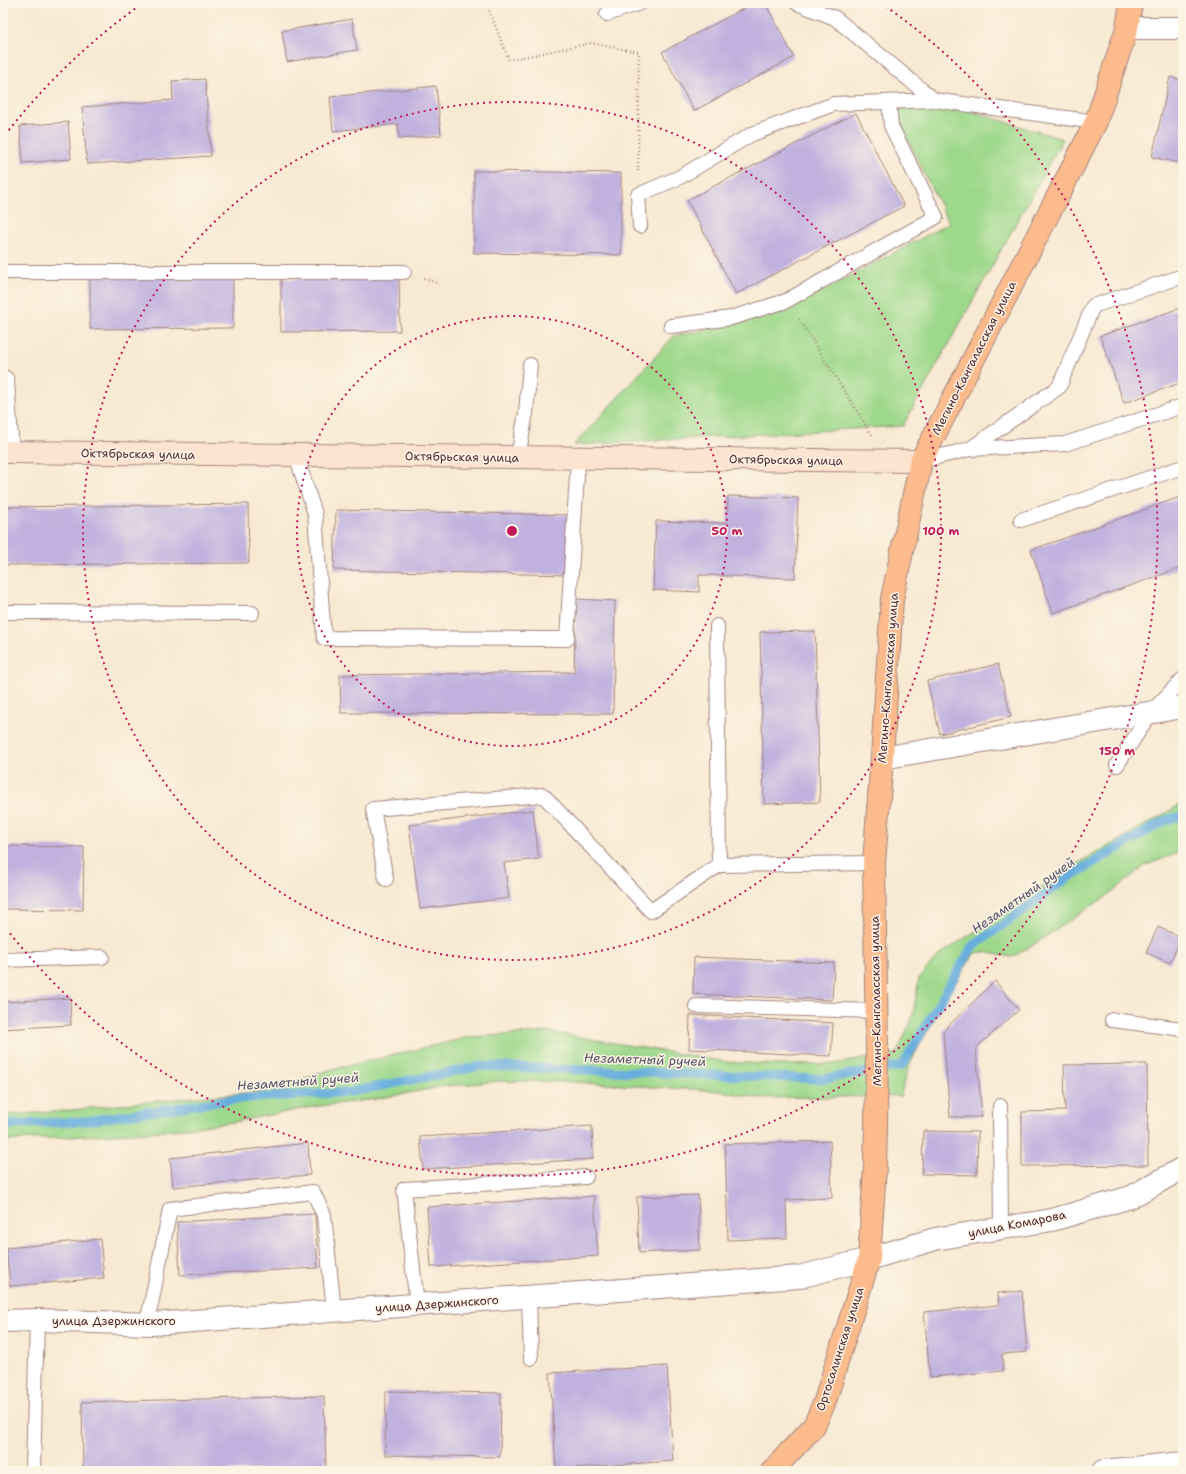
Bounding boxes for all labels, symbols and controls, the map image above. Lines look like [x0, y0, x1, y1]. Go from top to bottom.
street label: Мегино-Кангаласская улица [928, 278, 1020, 438]
street label: Октябрьская улица [81, 445, 196, 463]
street label: Октябрьская улица [405, 448, 520, 466]
street label: Октябрьская улица [729, 451, 844, 469]
text: 50 m [712, 523, 743, 539]
text: 100 m [923, 523, 960, 539]
centre of rings [505, 524, 519, 538]
street label: Мегино-Кангаласская улица [874, 592, 902, 764]
text: 150 m [1099, 743, 1135, 759]
water label: Незаметный ручей [968, 853, 1078, 937]
street label: Мегино-Кангаласская улица [867, 915, 885, 1087]
water label: Незаметный ручей [584, 1049, 706, 1070]
water label: Незаметный ручей [236, 1069, 360, 1094]
street label: улица Комарова [967, 1207, 1068, 1241]
street label: Ортосалинская улица [812, 1285, 868, 1413]
street label: улица Дзержинского [375, 1292, 499, 1316]
street label: улица Дзержинского [52, 1313, 176, 1329]

